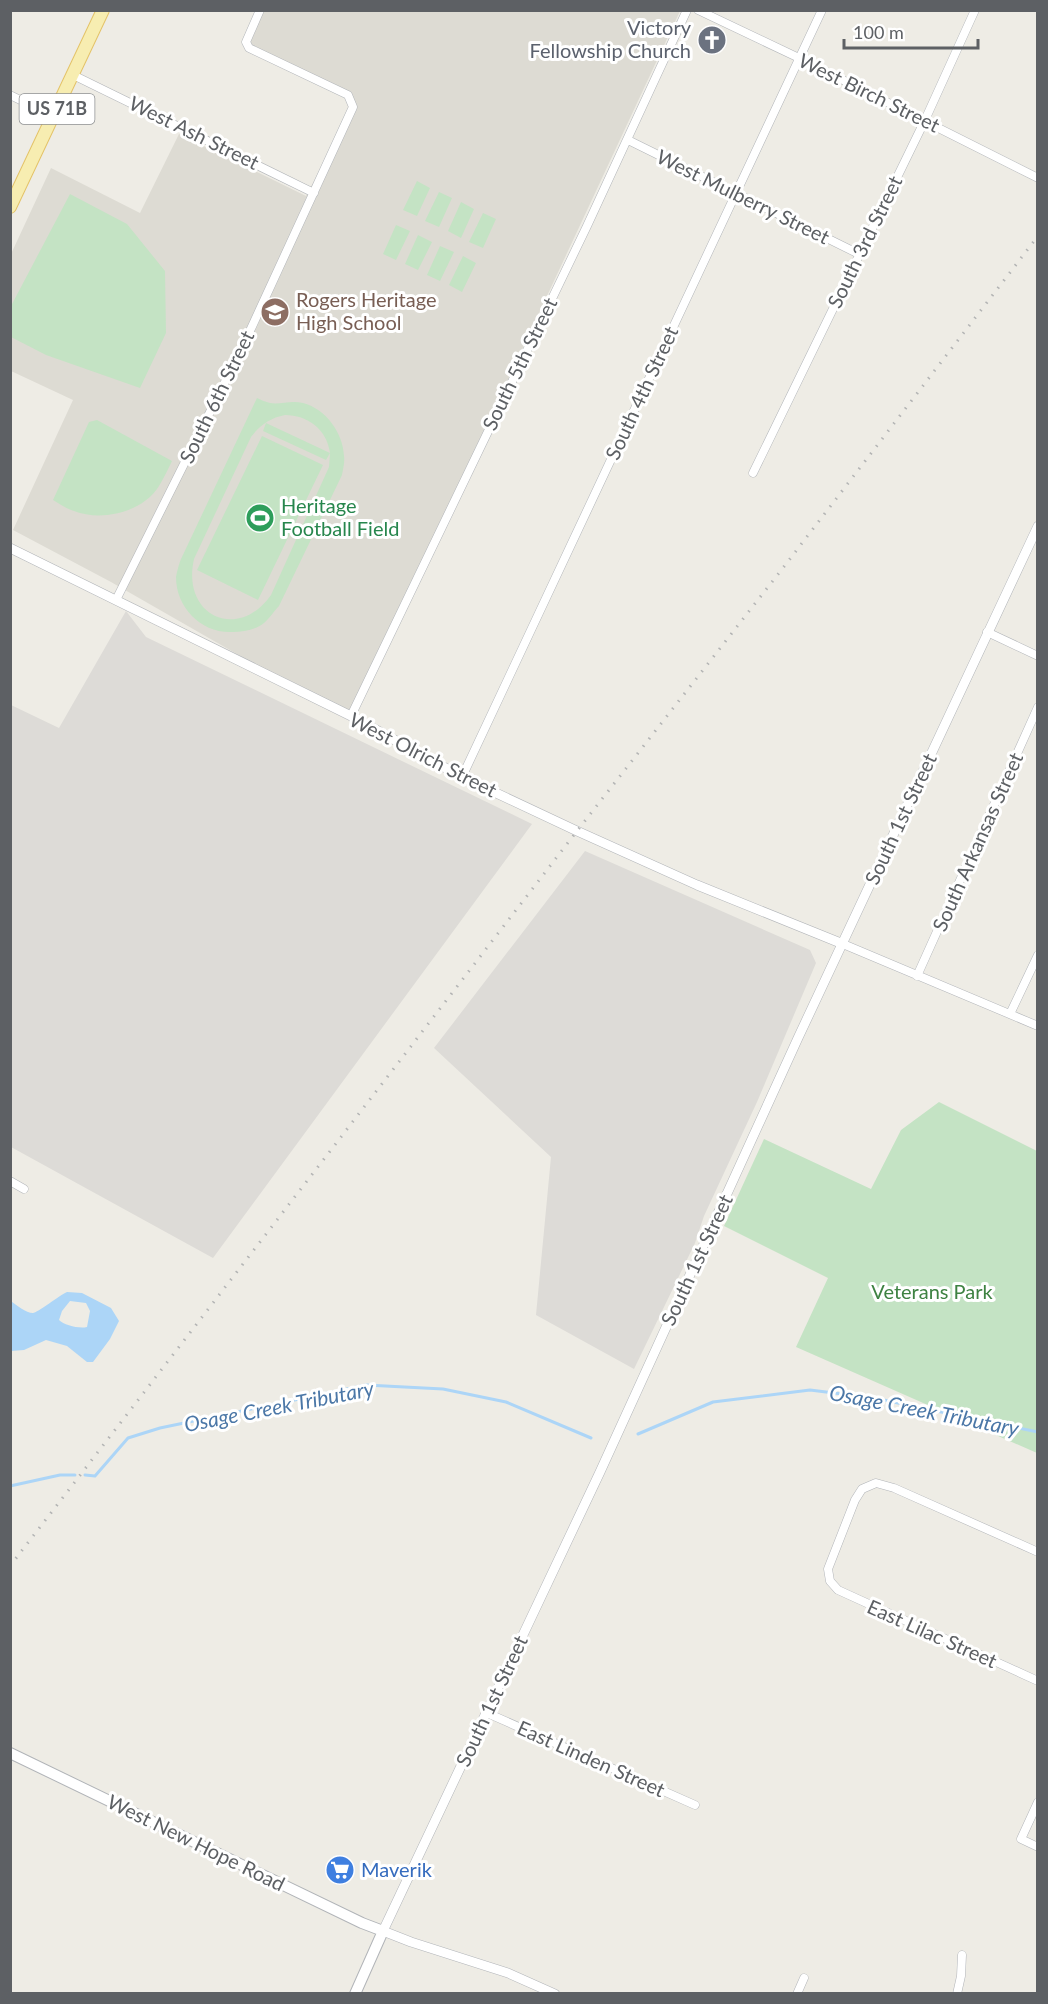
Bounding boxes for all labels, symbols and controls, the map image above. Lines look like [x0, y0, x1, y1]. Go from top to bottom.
scale bar [844, 12, 978, 50]
place label: Victory Fellowship Church [530, 15, 692, 62]
text: 100 m [853, 21, 904, 43]
church icon: Victory Fellowship Church [696, 24, 728, 56]
street label: West Birch Street [795, 48, 944, 137]
street label: West Ash Street [126, 90, 263, 174]
road number: US 71B [20, 94, 94, 124]
street label: West Mulberry Street [653, 144, 834, 248]
street label: South 3rd Street [822, 171, 906, 312]
place label: Rogers Heritage High School [296, 287, 436, 334]
street label: South 5th Street [477, 293, 562, 434]
school or university icon: Rogers Heritage High School [259, 296, 291, 328]
street label: South 4th Street [600, 322, 682, 463]
street label: South 6th Street [174, 326, 259, 467]
place label: Heritage Football Field [281, 493, 399, 540]
sports icon: Heritage Football Field [244, 502, 276, 534]
street label: West Olrich Street [346, 707, 501, 802]
street label: South Arkansas Street [927, 748, 1027, 935]
street label: South 1st Street [859, 749, 941, 888]
street label: South 1st Street [655, 1190, 737, 1329]
park label: Veterans Park [871, 1279, 993, 1303]
water label: Osage Creek Tributary [182, 1375, 377, 1436]
water label: Osage Creek Tributary [827, 1379, 1022, 1440]
street label: East Lilac Street [864, 1594, 1001, 1672]
street label: South 1st Street [450, 1631, 532, 1770]
street label: East Linden Street [514, 1715, 669, 1801]
street label: West New Hope Road [104, 1789, 289, 1896]
supermarket icon: Maverik [324, 1854, 356, 1886]
place label: Maverik [361, 1857, 433, 1881]

